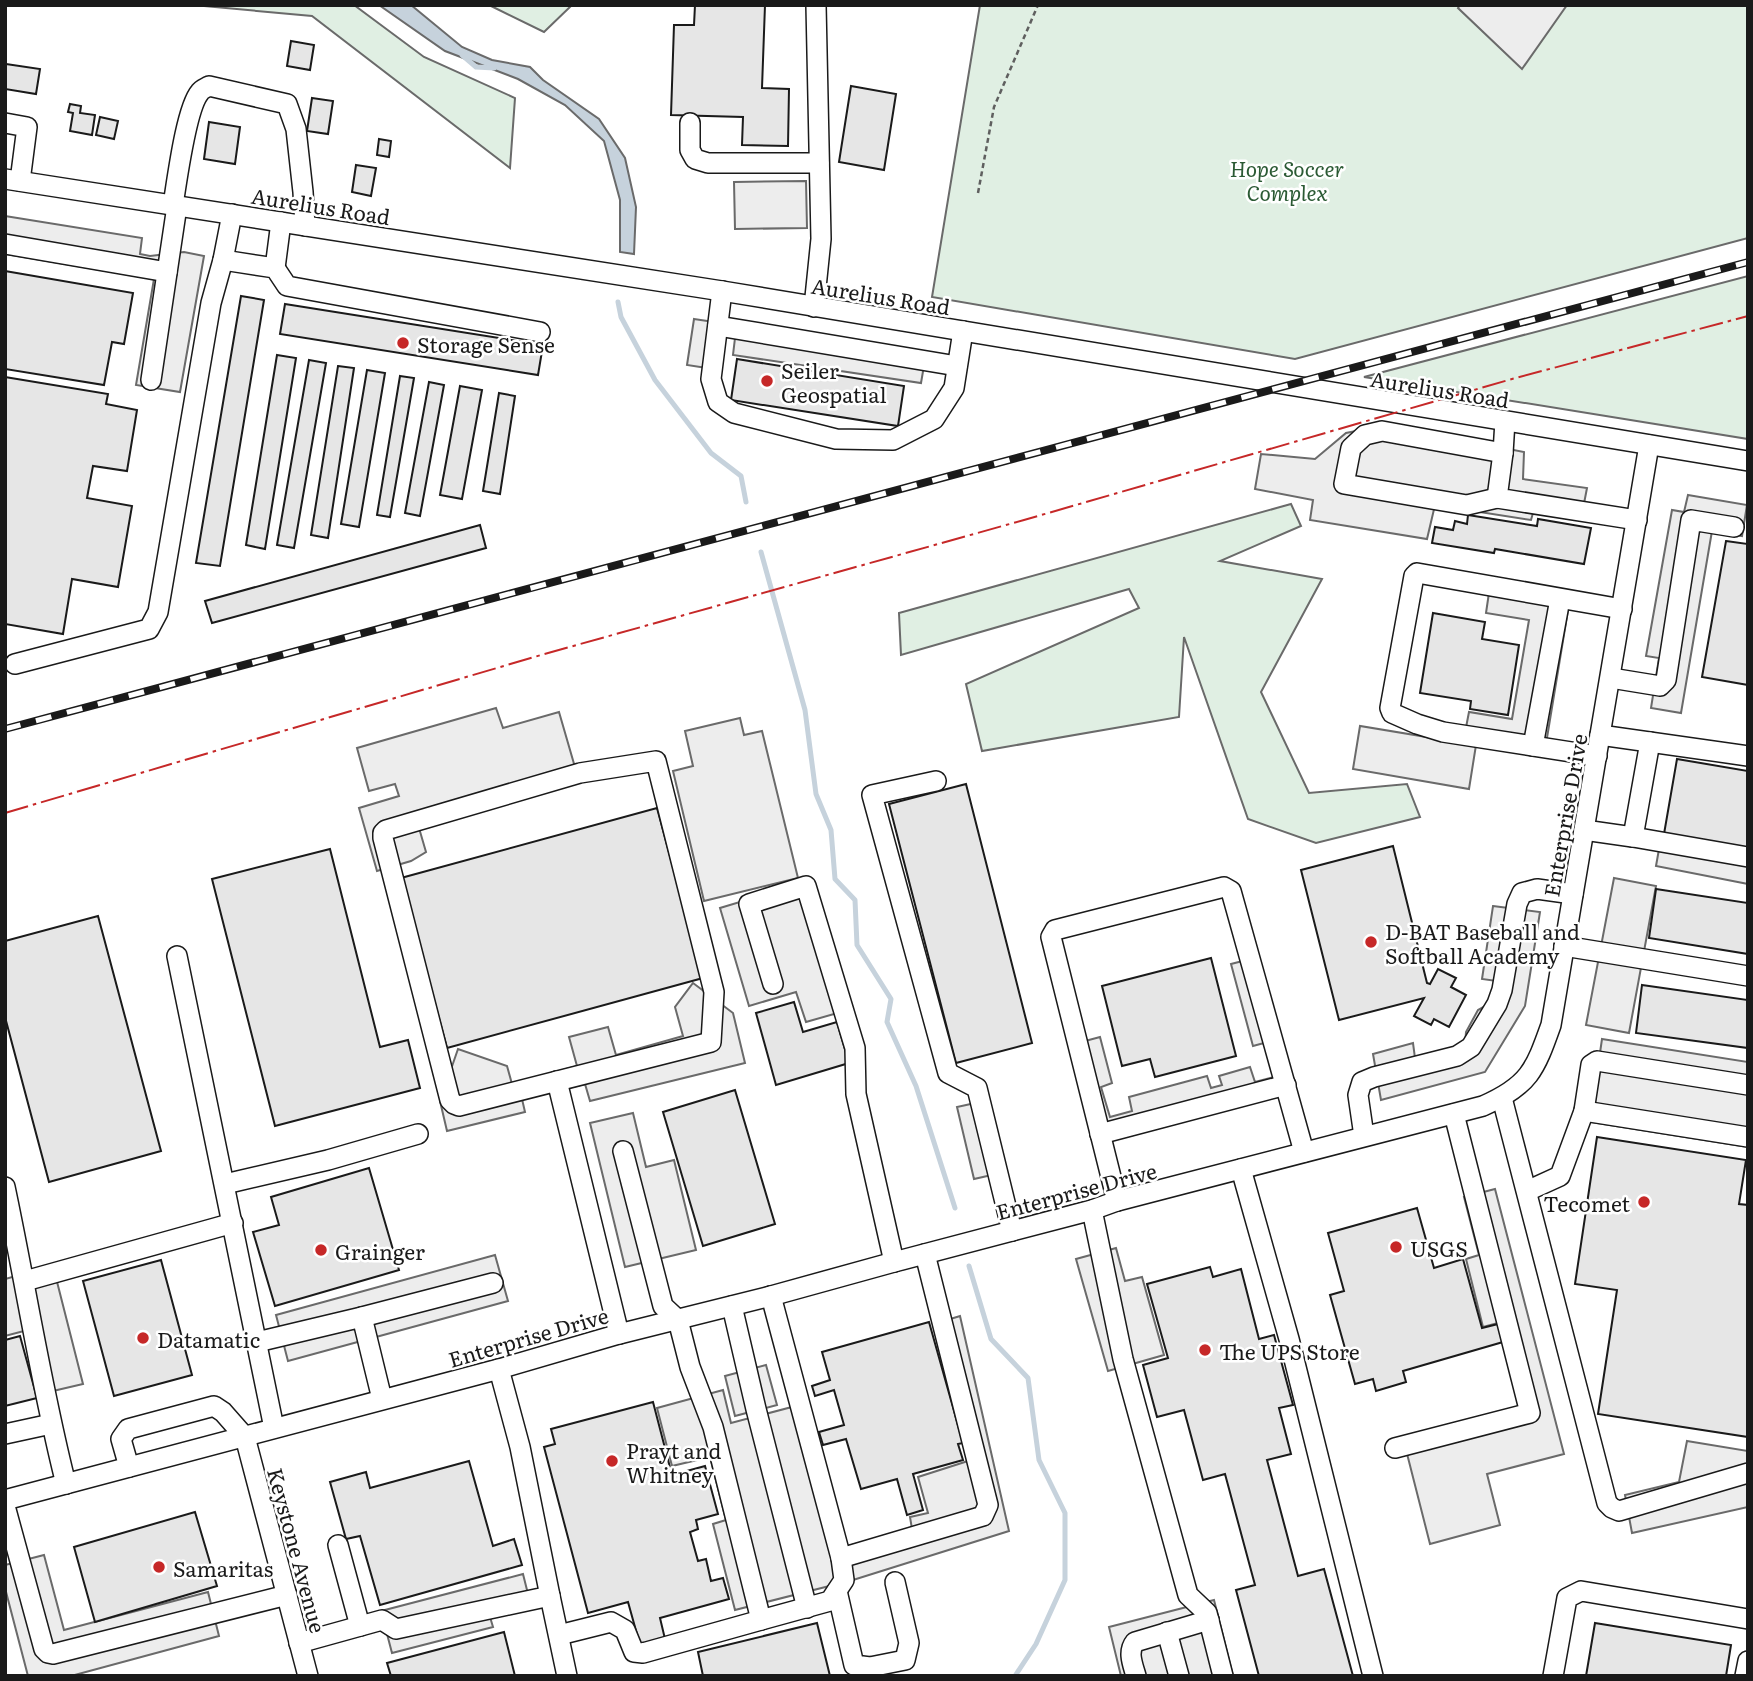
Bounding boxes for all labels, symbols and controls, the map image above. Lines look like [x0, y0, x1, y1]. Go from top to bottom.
park label: Hope Soccer Complex [1230, 152, 1344, 207]
street label: Aurelius Road [249, 179, 393, 231]
street label: Aurelius Road [809, 269, 953, 321]
place label: Storage Sense [417, 328, 555, 359]
marker: Storage Sense [395, 335, 411, 351]
place label: Seiler Geospatial [781, 354, 887, 409]
street label: Aurelius Road [1368, 362, 1512, 414]
marker: Seiler Geospatial [759, 373, 775, 389]
street label: Enterprise Drive [1534, 731, 1594, 899]
place label: D-BAT Baseball and Softball Academy [1385, 915, 1580, 970]
marker: D-BAT Baseball and Softball Academy [1363, 934, 1379, 950]
street label: Enterprise Drive [992, 1154, 1160, 1226]
place label: Tecomet [1543, 1187, 1631, 1218]
marker: Tecomet [1636, 1194, 1652, 1210]
place label: USGS [1410, 1232, 1468, 1263]
place label: Grainger [335, 1235, 425, 1266]
marker: USGS [1388, 1239, 1404, 1255]
marker: Grainger [313, 1242, 329, 1258]
street label: Enterprise Drive [444, 1298, 612, 1374]
place label: Datamatic [157, 1323, 260, 1354]
marker: Datamatic [135, 1330, 151, 1346]
place label: The UPS Store [1219, 1335, 1360, 1366]
marker: The UPS Store [1197, 1342, 1213, 1358]
place label: Prayt and Whitney [626, 1434, 721, 1489]
marker: Prayt and Whitney [604, 1453, 620, 1469]
street label: Keystone Avenue [261, 1464, 335, 1636]
place label: Samaritas [173, 1552, 273, 1583]
marker: Samaritas [151, 1559, 167, 1575]

